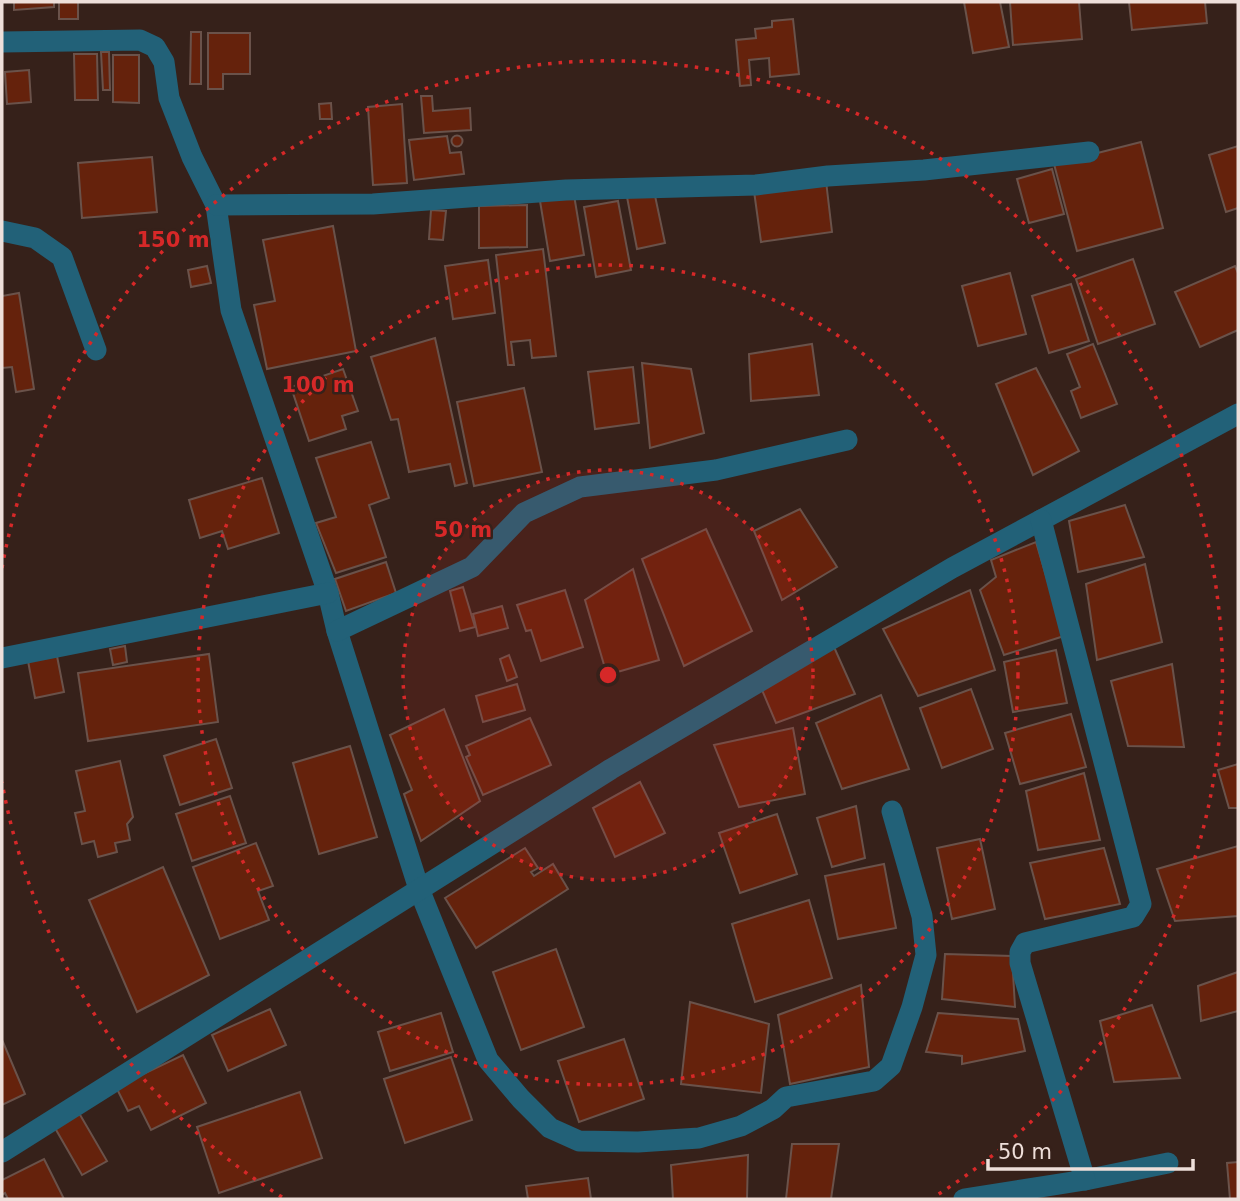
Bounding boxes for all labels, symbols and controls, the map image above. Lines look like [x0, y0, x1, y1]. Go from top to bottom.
text: 150 m [136, 228, 210, 252]
text: 100 m [281, 373, 355, 397]
text: 50 m [434, 518, 492, 542]
centre of rings [596, 663, 620, 687]
scale bar [988, 1128, 1193, 1172]
text: 50 m [998, 1140, 1052, 1164]

